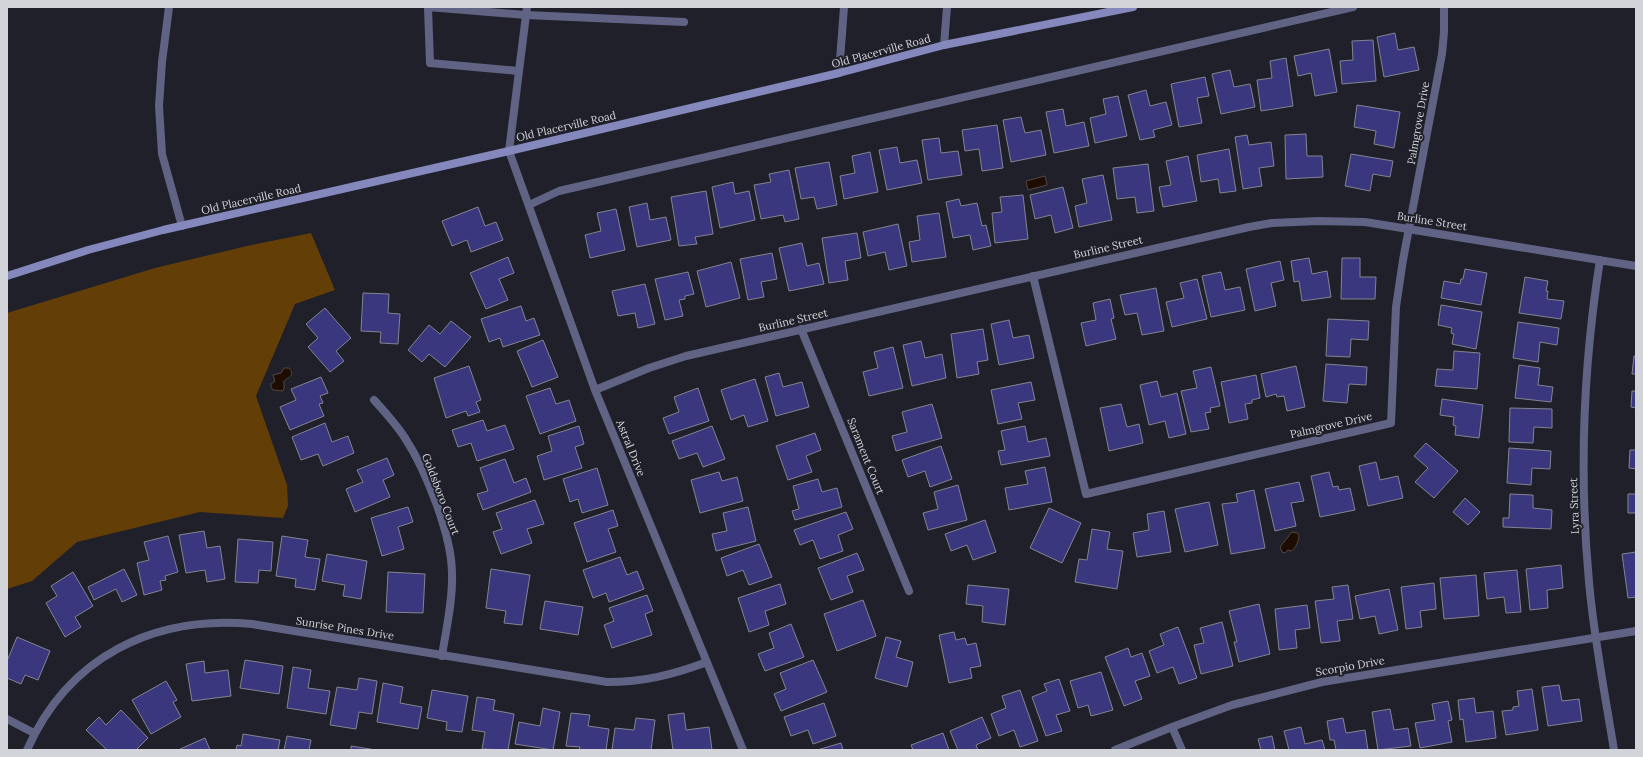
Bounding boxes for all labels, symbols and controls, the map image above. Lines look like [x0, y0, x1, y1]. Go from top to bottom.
street label: Old Placerville Road [830, 31, 933, 71]
street label: Palmgrove Drive [1404, 80, 1432, 166]
street label: Old Placerville Road [515, 108, 618, 144]
street label: Old Placerville Road [200, 181, 303, 217]
street label: Burline Street [1396, 209, 1469, 234]
street label: Burline Street [1072, 232, 1145, 262]
street label: Burline Street [757, 305, 830, 335]
street label: Palmgrove Drive [1288, 409, 1374, 441]
street label: Sarament Court [844, 416, 888, 497]
street label: Astral Drive [613, 417, 649, 478]
street label: Goldsboro Court [419, 451, 463, 537]
street label: Lyra Street [1566, 477, 1582, 534]
street label: Sunrise Pines Drive [295, 613, 395, 643]
street label: Scorpio Drive [1314, 653, 1386, 679]

